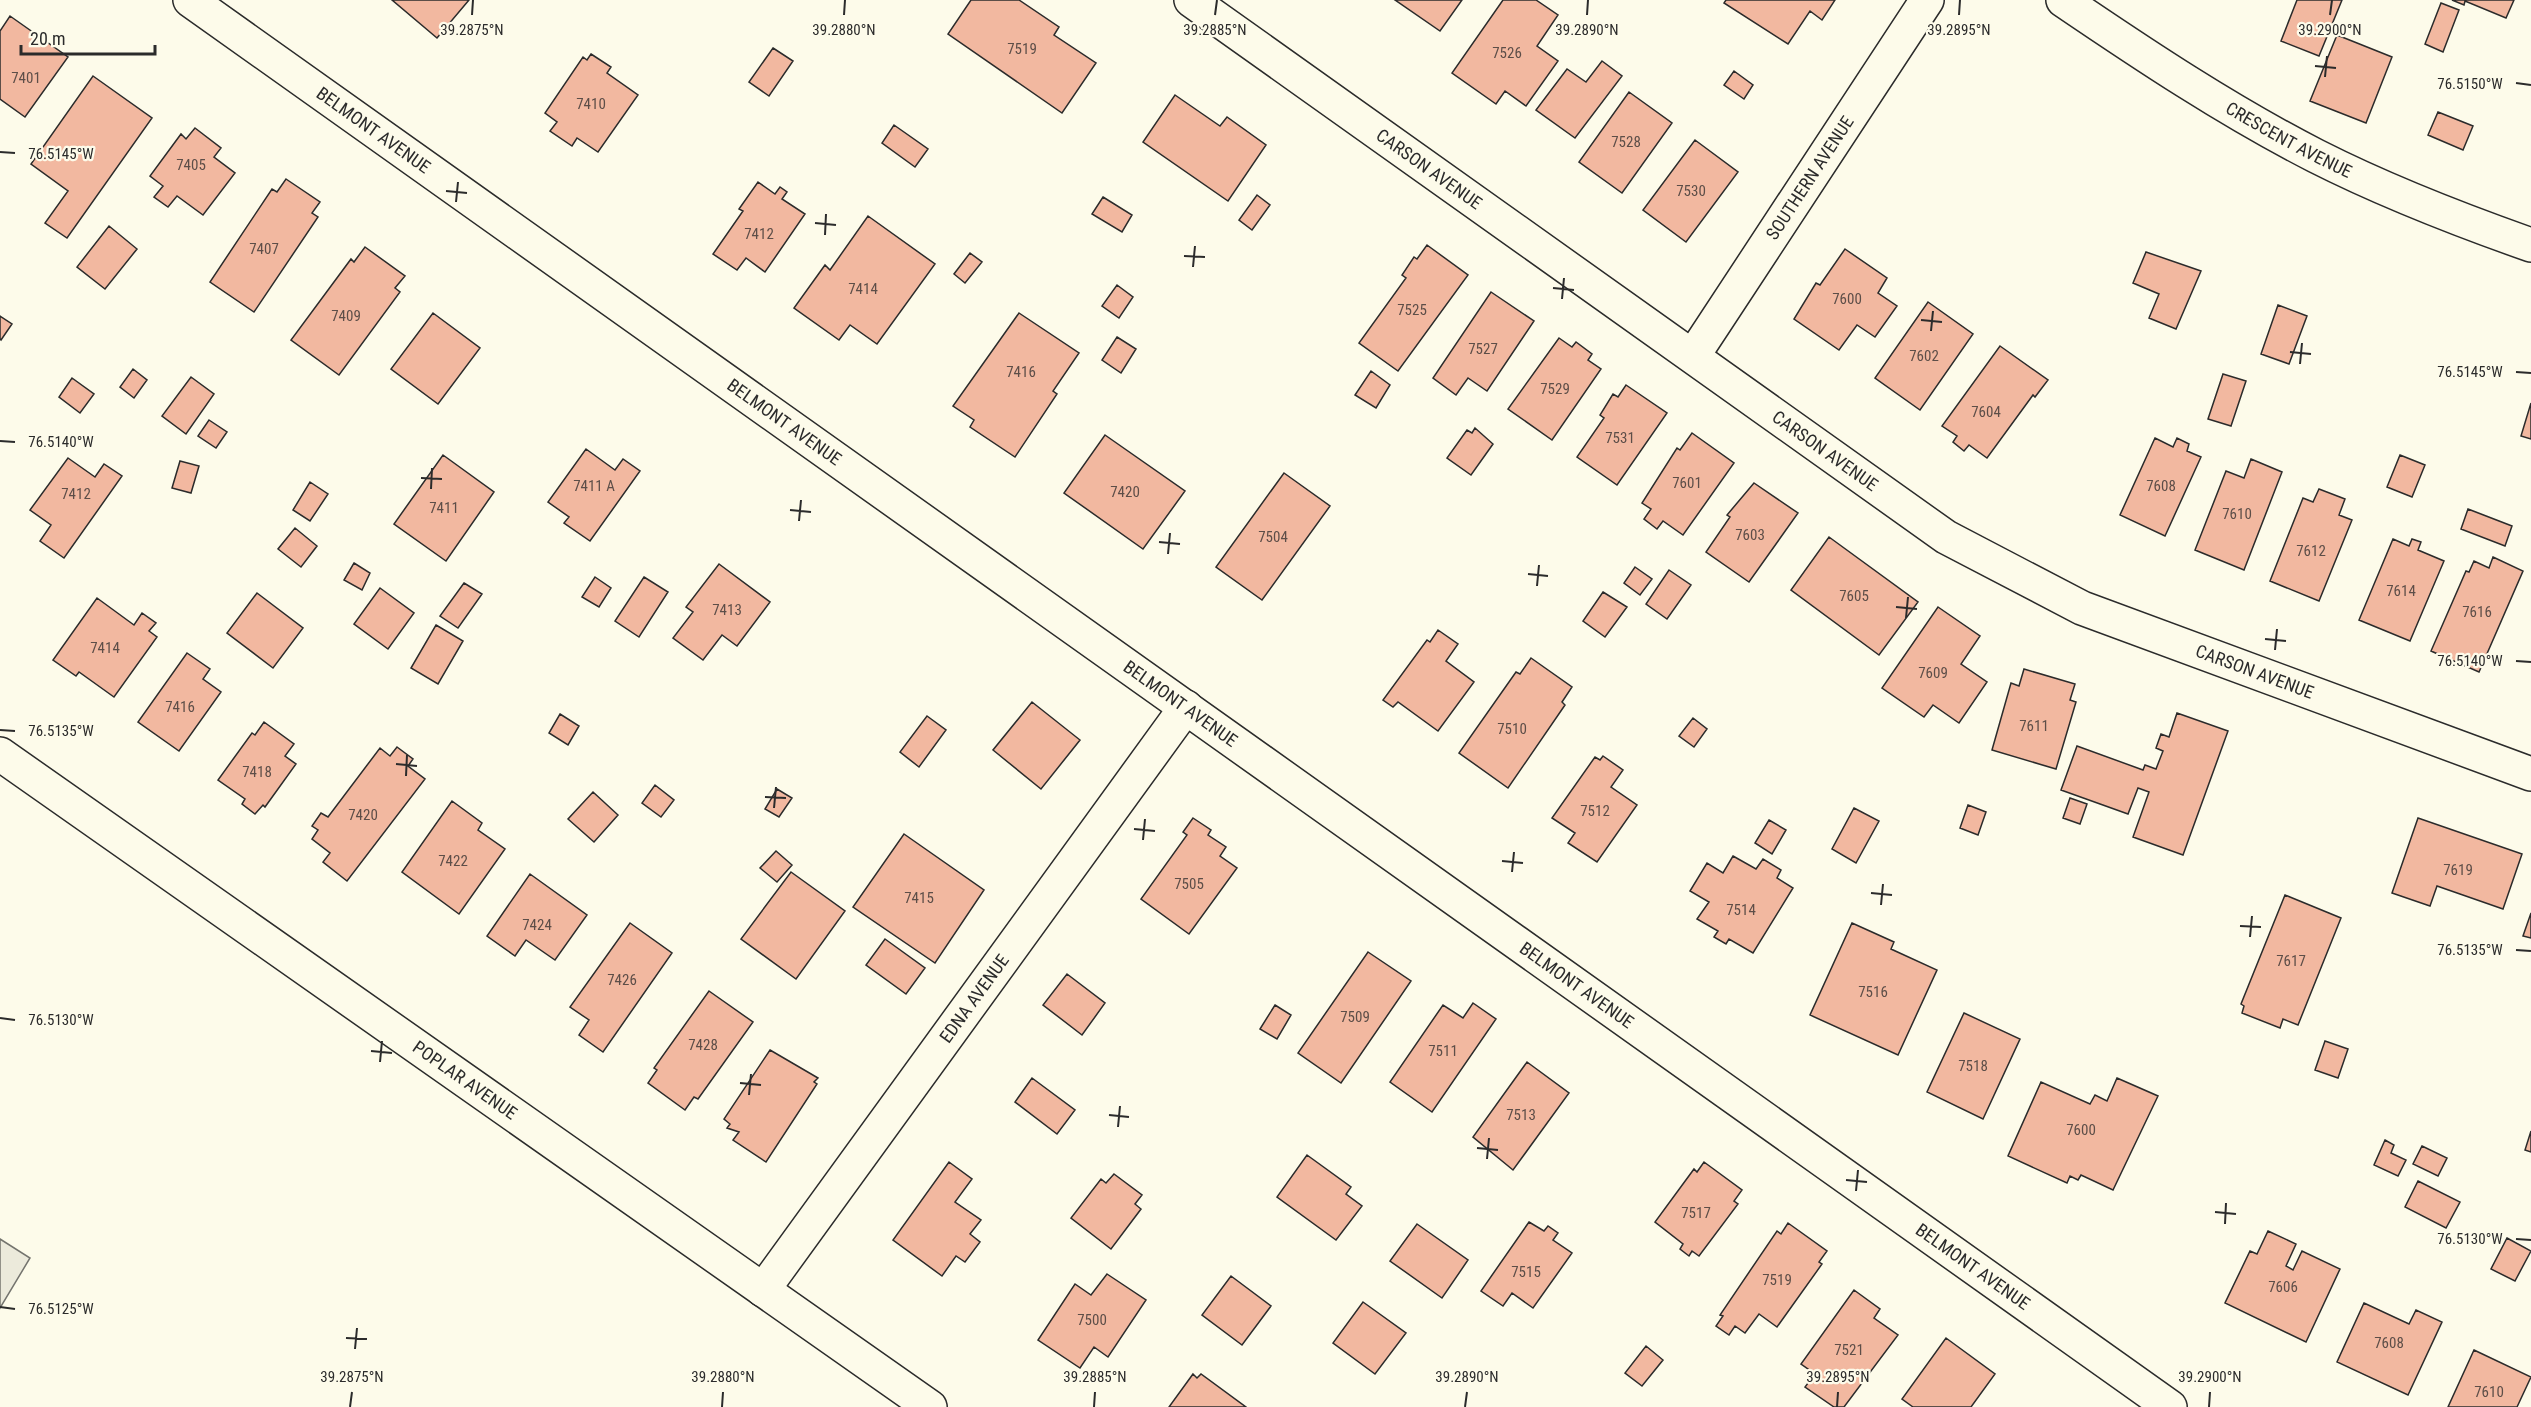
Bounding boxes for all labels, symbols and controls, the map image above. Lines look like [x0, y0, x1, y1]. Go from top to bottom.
scale bar [21, 18, 154, 56]
text: 39.2875°N [440, 21, 504, 39]
text: 39.2880°N [812, 21, 876, 39]
text: 39.2885°N [1183, 21, 1247, 39]
text: 39.2890°N [1555, 21, 1619, 39]
text: 39.2895°N [1927, 21, 1991, 39]
text: 39.2900°N [2298, 21, 2362, 39]
text: 20 m [30, 28, 65, 49]
house number: 7519 [1007, 40, 1037, 58]
house number: 7526 [1492, 44, 1522, 62]
house number: 7401 [11, 69, 41, 87]
text: 76.5150°W [2437, 75, 2503, 93]
street label: BELMONT AVENUE [313, 82, 435, 178]
house number: 7410 [576, 95, 606, 113]
street label: CRESCENT AVENUE [2222, 97, 2356, 182]
street label: SOUTHERN AVENUE [1761, 112, 1858, 243]
street label: CARSON AVENUE [1372, 124, 1486, 214]
house number: 7528 [1611, 133, 1641, 151]
text: 76.5145°W [28, 145, 94, 163]
house number: 7405 [176, 156, 206, 174]
house number: 7530 [1676, 182, 1706, 200]
house number: 7412 [744, 225, 774, 243]
house number: 7407 [249, 240, 279, 258]
house number: 7414 [848, 280, 878, 298]
house number: 7600 [1832, 290, 1862, 308]
house number: 7525 [1397, 301, 1427, 319]
house number: 7409 [331, 307, 361, 325]
house number: 7527 [1468, 340, 1498, 358]
house number: 7602 [1909, 347, 1939, 365]
house number: 7416 [1006, 363, 1036, 381]
text: 76.5145°W [2437, 363, 2503, 381]
street label: BELMONT AVENUE [724, 374, 846, 469]
house number: 7529 [1540, 380, 1570, 398]
house number: 7604 [1971, 403, 2001, 421]
street label: CARSON AVENUE [1768, 406, 1882, 495]
house number: 7531 [1605, 429, 1635, 447]
text: 76.5140°W [28, 433, 94, 451]
house number: 7601 [1672, 474, 1702, 492]
house number: 7411 A [573, 477, 615, 495]
house number: 7608 [2146, 477, 2176, 495]
house number: 7420 [1110, 483, 1140, 501]
house number: 7412 [61, 485, 91, 503]
house number: 7411 [429, 499, 459, 517]
house number: 7610 [2222, 505, 2252, 523]
house number: 7603 [1735, 526, 1765, 544]
house number: 7504 [1258, 528, 1288, 546]
house number: 7612 [2296, 542, 2326, 560]
house number: 7614 [2386, 582, 2416, 600]
house number: 7605 [1839, 587, 1869, 605]
house number: 7413 [712, 601, 742, 619]
house number: 7616 [2462, 603, 2492, 621]
house number: 7414 [90, 639, 120, 657]
street label: CARSON AVENUE [2193, 640, 2317, 703]
text: 76.5140°W [2437, 652, 2503, 670]
street label: BELMONT AVENUE [1120, 656, 1242, 751]
house number: 7609 [1918, 664, 1948, 682]
house number: 7416 [165, 698, 195, 716]
house number: 7611 [2019, 717, 2049, 735]
house number: 7510 [1497, 720, 1527, 738]
text: 76.5135°W [28, 722, 94, 740]
house number: 7418 [242, 763, 272, 781]
house number: 7512 [1580, 802, 1610, 820]
house number: 7420 [348, 806, 378, 824]
house number: 7422 [438, 852, 468, 870]
house number: 7619 [2443, 861, 2473, 879]
house number: 7505 [1174, 875, 1204, 893]
house number: 7415 [904, 889, 934, 907]
house number: 7514 [1726, 901, 1756, 919]
house number: 7424 [522, 916, 552, 934]
street label: BELMONT AVENUE [1516, 937, 1638, 1033]
text: 76.5135°W [2437, 941, 2503, 959]
street label: EDNA AVENUE [935, 950, 1013, 1047]
house number: 7617 [2276, 952, 2306, 970]
house number: 7426 [607, 971, 637, 989]
house number: 7516 [1858, 983, 1888, 1001]
house number: 7509 [1340, 1008, 1370, 1026]
text: 76.5130°W [28, 1011, 94, 1029]
street label: POPLAR AVENUE [409, 1036, 521, 1124]
house number: 7428 [688, 1036, 718, 1054]
house number: 7511 [1428, 1042, 1458, 1060]
house number: 7518 [1958, 1057, 1988, 1075]
house number: 7513 [1506, 1106, 1536, 1124]
house number: 7600 [2066, 1121, 2096, 1139]
house number: 7517 [1681, 1204, 1711, 1222]
street label: BELMONT AVENUE [1912, 1219, 2034, 1314]
text: 76.5130°W [2437, 1230, 2503, 1248]
house number: 7515 [1511, 1263, 1541, 1281]
house number: 7519 [1762, 1271, 1792, 1289]
house number: 7606 [2268, 1278, 2298, 1296]
text: 76.5125°W [28, 1300, 94, 1318]
house number: 7500 [1077, 1311, 1107, 1329]
house number: 7608 [2374, 1334, 2404, 1352]
house number: 7521 [1834, 1341, 1864, 1359]
text: 39.2875°N [320, 1368, 384, 1386]
text: 39.2880°N [691, 1368, 755, 1386]
text: 39.2885°N [1063, 1368, 1127, 1386]
text: 39.2890°N [1435, 1368, 1499, 1386]
text: 39.2895°N [1806, 1368, 1870, 1386]
text: 39.2900°N [2178, 1368, 2242, 1386]
house number: 7610 [2474, 1383, 2504, 1401]

